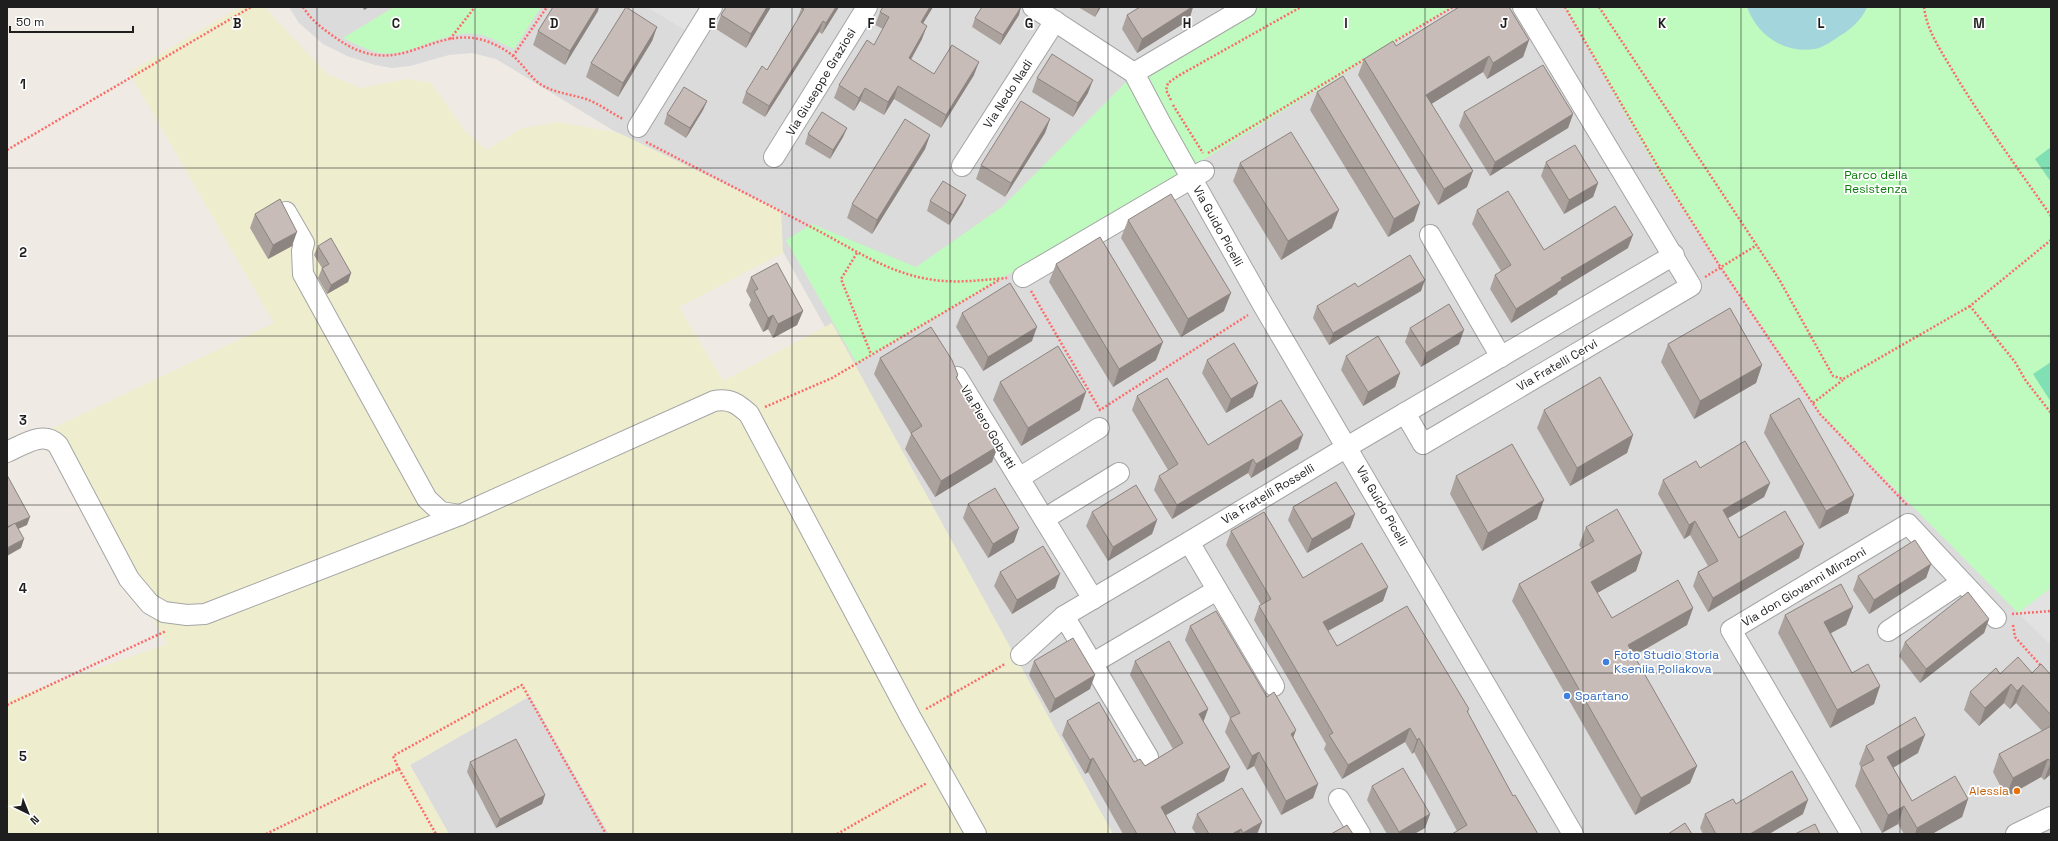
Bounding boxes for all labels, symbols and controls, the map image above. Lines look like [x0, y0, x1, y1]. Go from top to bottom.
scale bar [10, 8, 133, 34]
text: 50 m [16, 14, 44, 30]
text: B [233, 15, 242, 32]
text: C [392, 15, 400, 32]
text: D [550, 15, 559, 32]
text: E [708, 15, 716, 32]
text: F [868, 15, 875, 32]
text: G [1025, 15, 1033, 32]
text: H [1183, 15, 1191, 32]
text: I [1344, 15, 1348, 32]
text: J [1500, 15, 1508, 32]
text: K [1658, 15, 1667, 32]
text: L [1817, 15, 1825, 32]
text: M [1973, 15, 1985, 32]
street label: Via Giuseppe Graziosi [783, 25, 859, 139]
street label: Via Nedo Nadi [980, 56, 1036, 131]
text: 1 [20, 76, 26, 93]
park label: Parco della Resistenza [1844, 167, 1908, 197]
street label: Via Guido Picelli [1189, 183, 1247, 269]
text: 2 [19, 244, 27, 261]
street label: Via Fratelli Cervi [1514, 335, 1600, 395]
street label: Via Piero Gobetti [957, 382, 1019, 472]
text: 3 [19, 412, 27, 429]
street label: Via Fratelli Rosselli [1219, 460, 1317, 528]
street label: Via Guido Picelli [1353, 463, 1411, 549]
street label: Via don Giovanni Minzoni [1739, 543, 1869, 631]
text: 4 [19, 580, 27, 597]
place label: Foto Studio Storia Kseniia Poliakova [1614, 647, 1719, 677]
marker: Foto Studio Storia Kseniia Poliakova [1601, 657, 1611, 667]
place label: Spartano [1575, 688, 1629, 704]
marker: Spartano [1562, 691, 1572, 701]
text: 5 [19, 748, 27, 765]
place label: Alessia [1969, 783, 2009, 799]
marker: Alessia [2012, 786, 2022, 796]
north arrow [8, 793, 48, 833]
text: N [27, 813, 42, 828]

